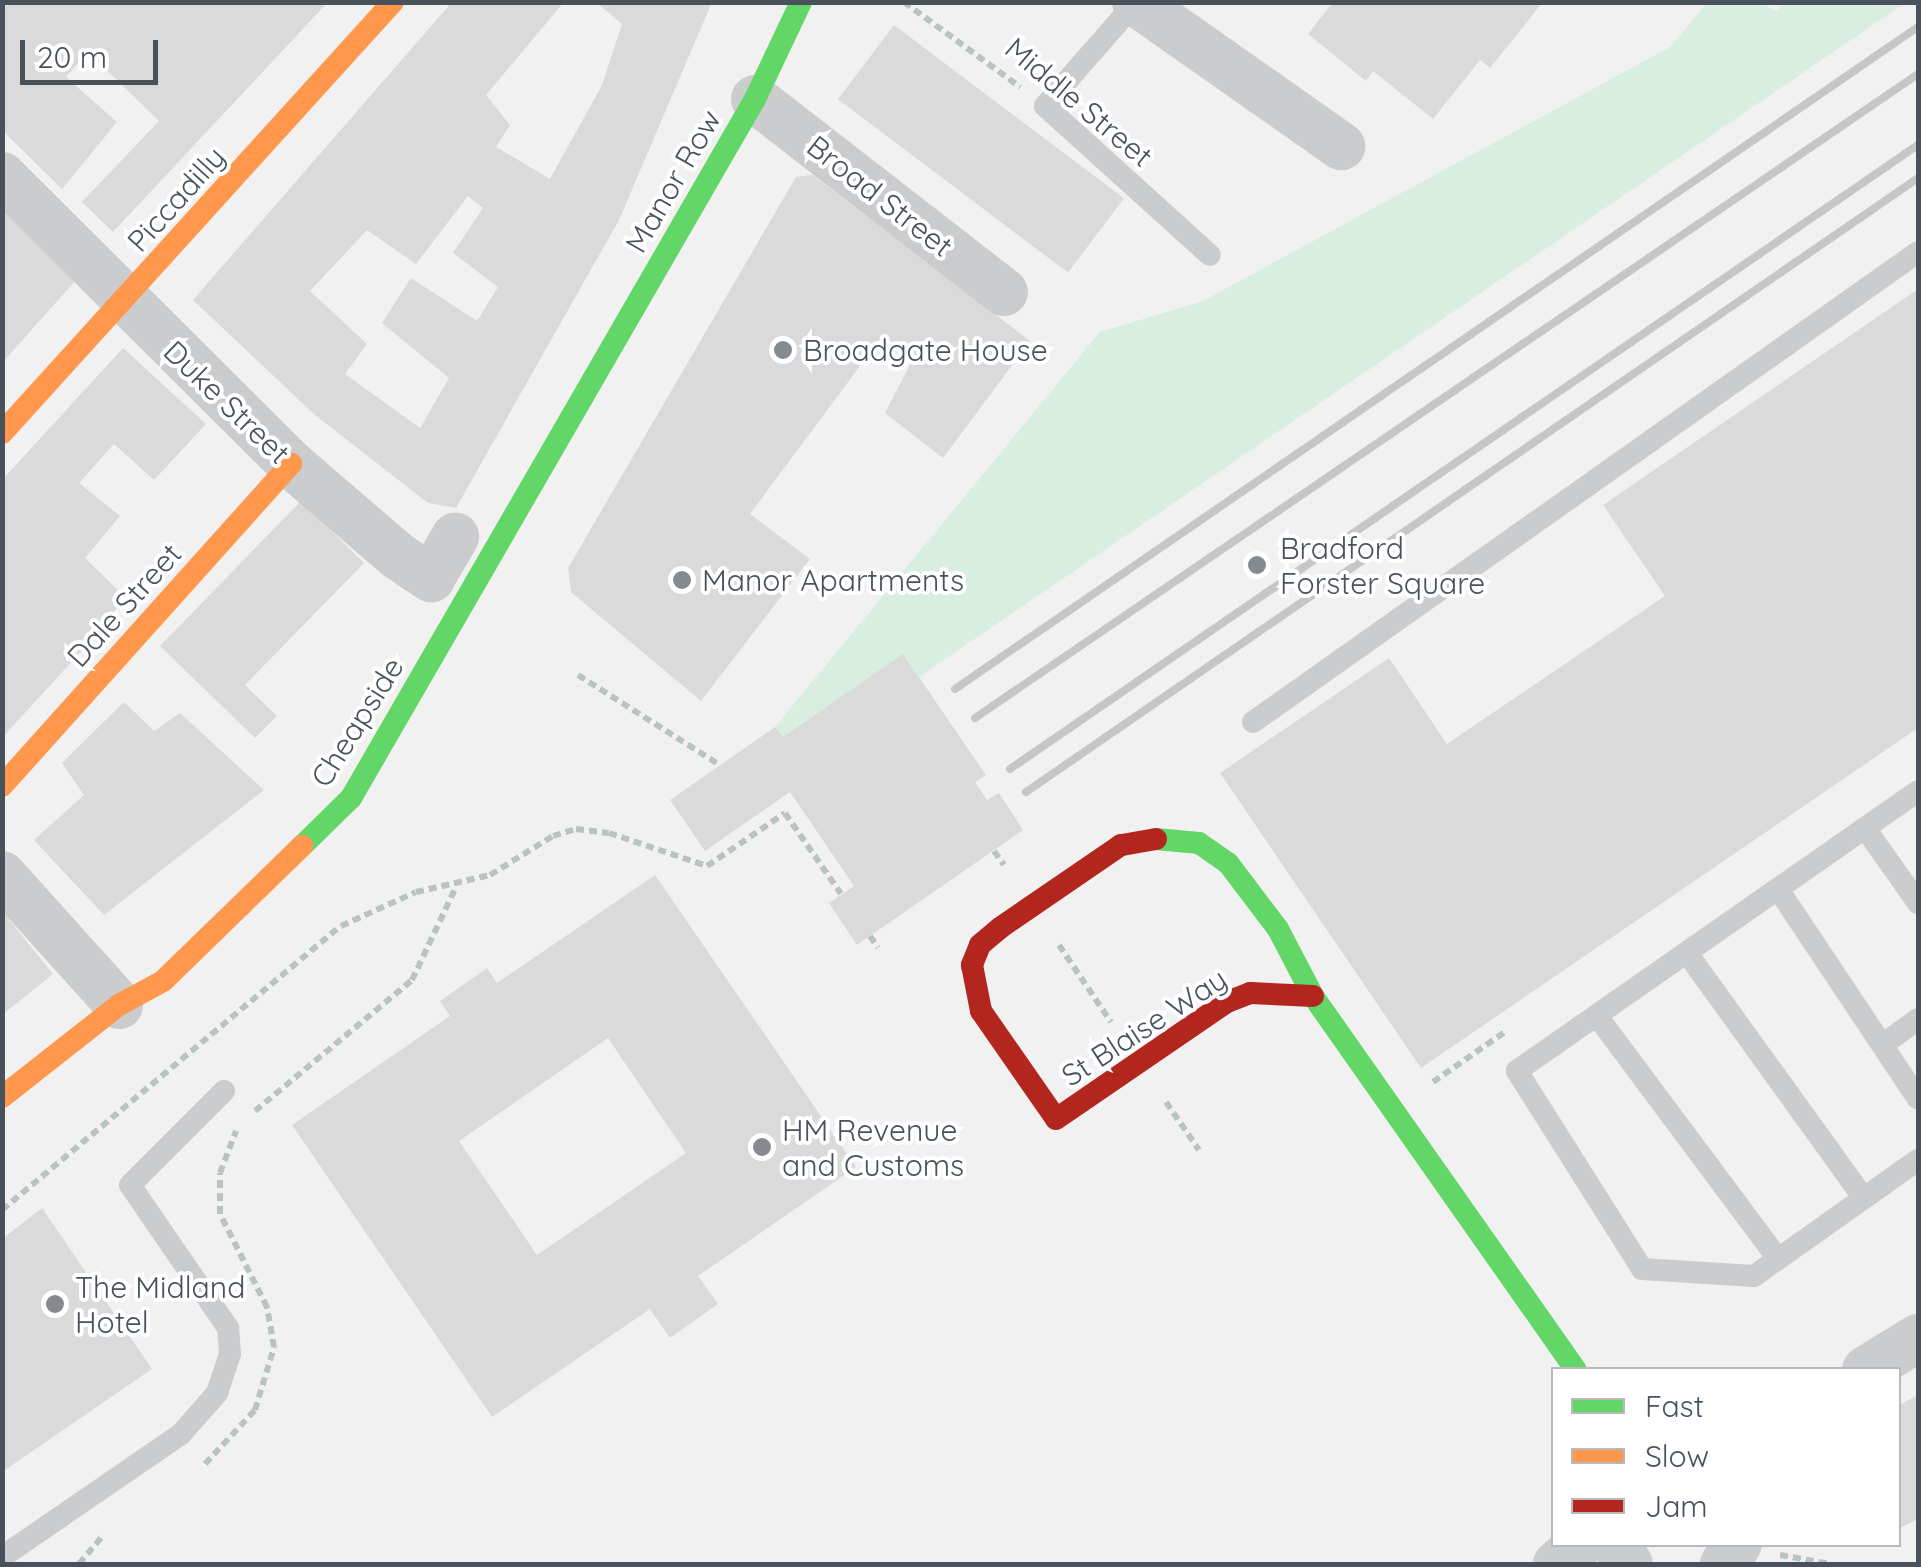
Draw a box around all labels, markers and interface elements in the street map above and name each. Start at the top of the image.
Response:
scale bar [25,20,162,82]
street label: Middle Street [998,30,1160,174]
text: 20 m [37,38,107,76]
street label: Manor Row [618,103,728,259]
street label: Broad Street [800,128,960,264]
street label: Piccadilly [120,139,232,259]
place label: Broadgate House [803,332,1048,368]
street label: Duke Street [157,333,297,471]
marker: Broadgate House [772,339,794,361]
place label: Bradford Forster Square [1280,530,1485,600]
street label: Dale Street [59,536,189,674]
marker: Bradford Forster Square [1244,552,1270,578]
place label: Manor Apartments [702,562,964,598]
marker: Manor Apartments [671,569,693,591]
street label: Cheapside [303,651,411,793]
street label: St Blaise Way [1055,960,1233,1094]
place label: HM Revenue and Customs [782,1112,964,1182]
marker: HM Revenue and Customs [751,1136,773,1158]
place label: The Midland Hotel [75,1269,245,1340]
marker: The Midland Hotel [44,1293,66,1315]
legend [1551,1367,1901,1547]
text: Fast [1645,1387,1704,1425]
text: Slow [1645,1437,1709,1475]
text: Jam [1645,1487,1708,1525]

